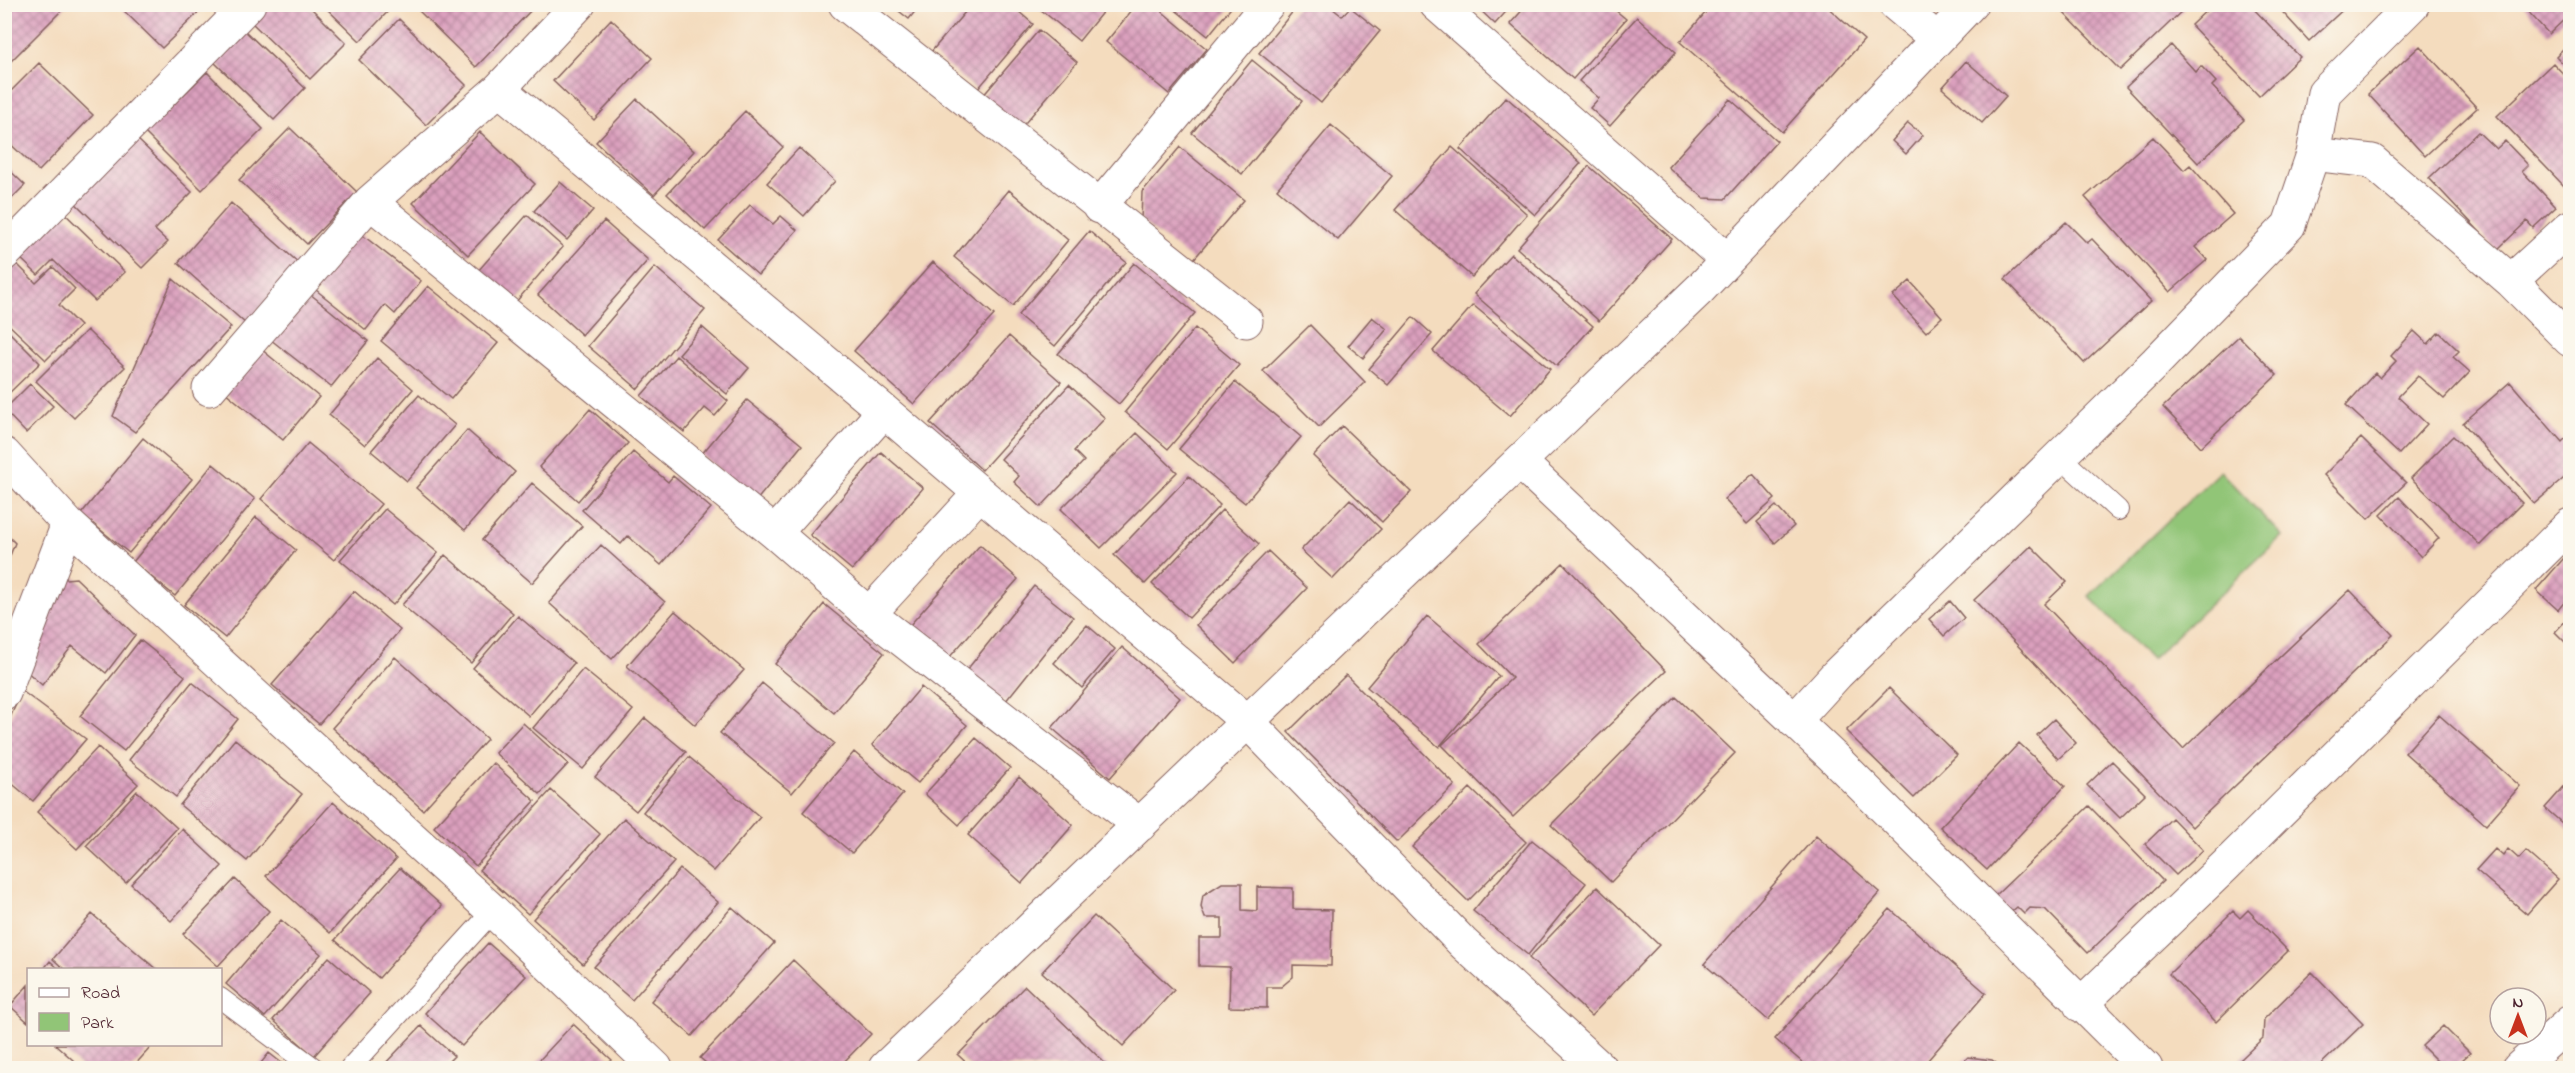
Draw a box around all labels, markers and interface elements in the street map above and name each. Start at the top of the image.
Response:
legend [27,968,222,1046]
text: Road [81,981,120,1007]
north arrow [2488,986,2548,1046]
text: N [2513,991,2524,1015]
text: Park [81,1011,114,1037]

